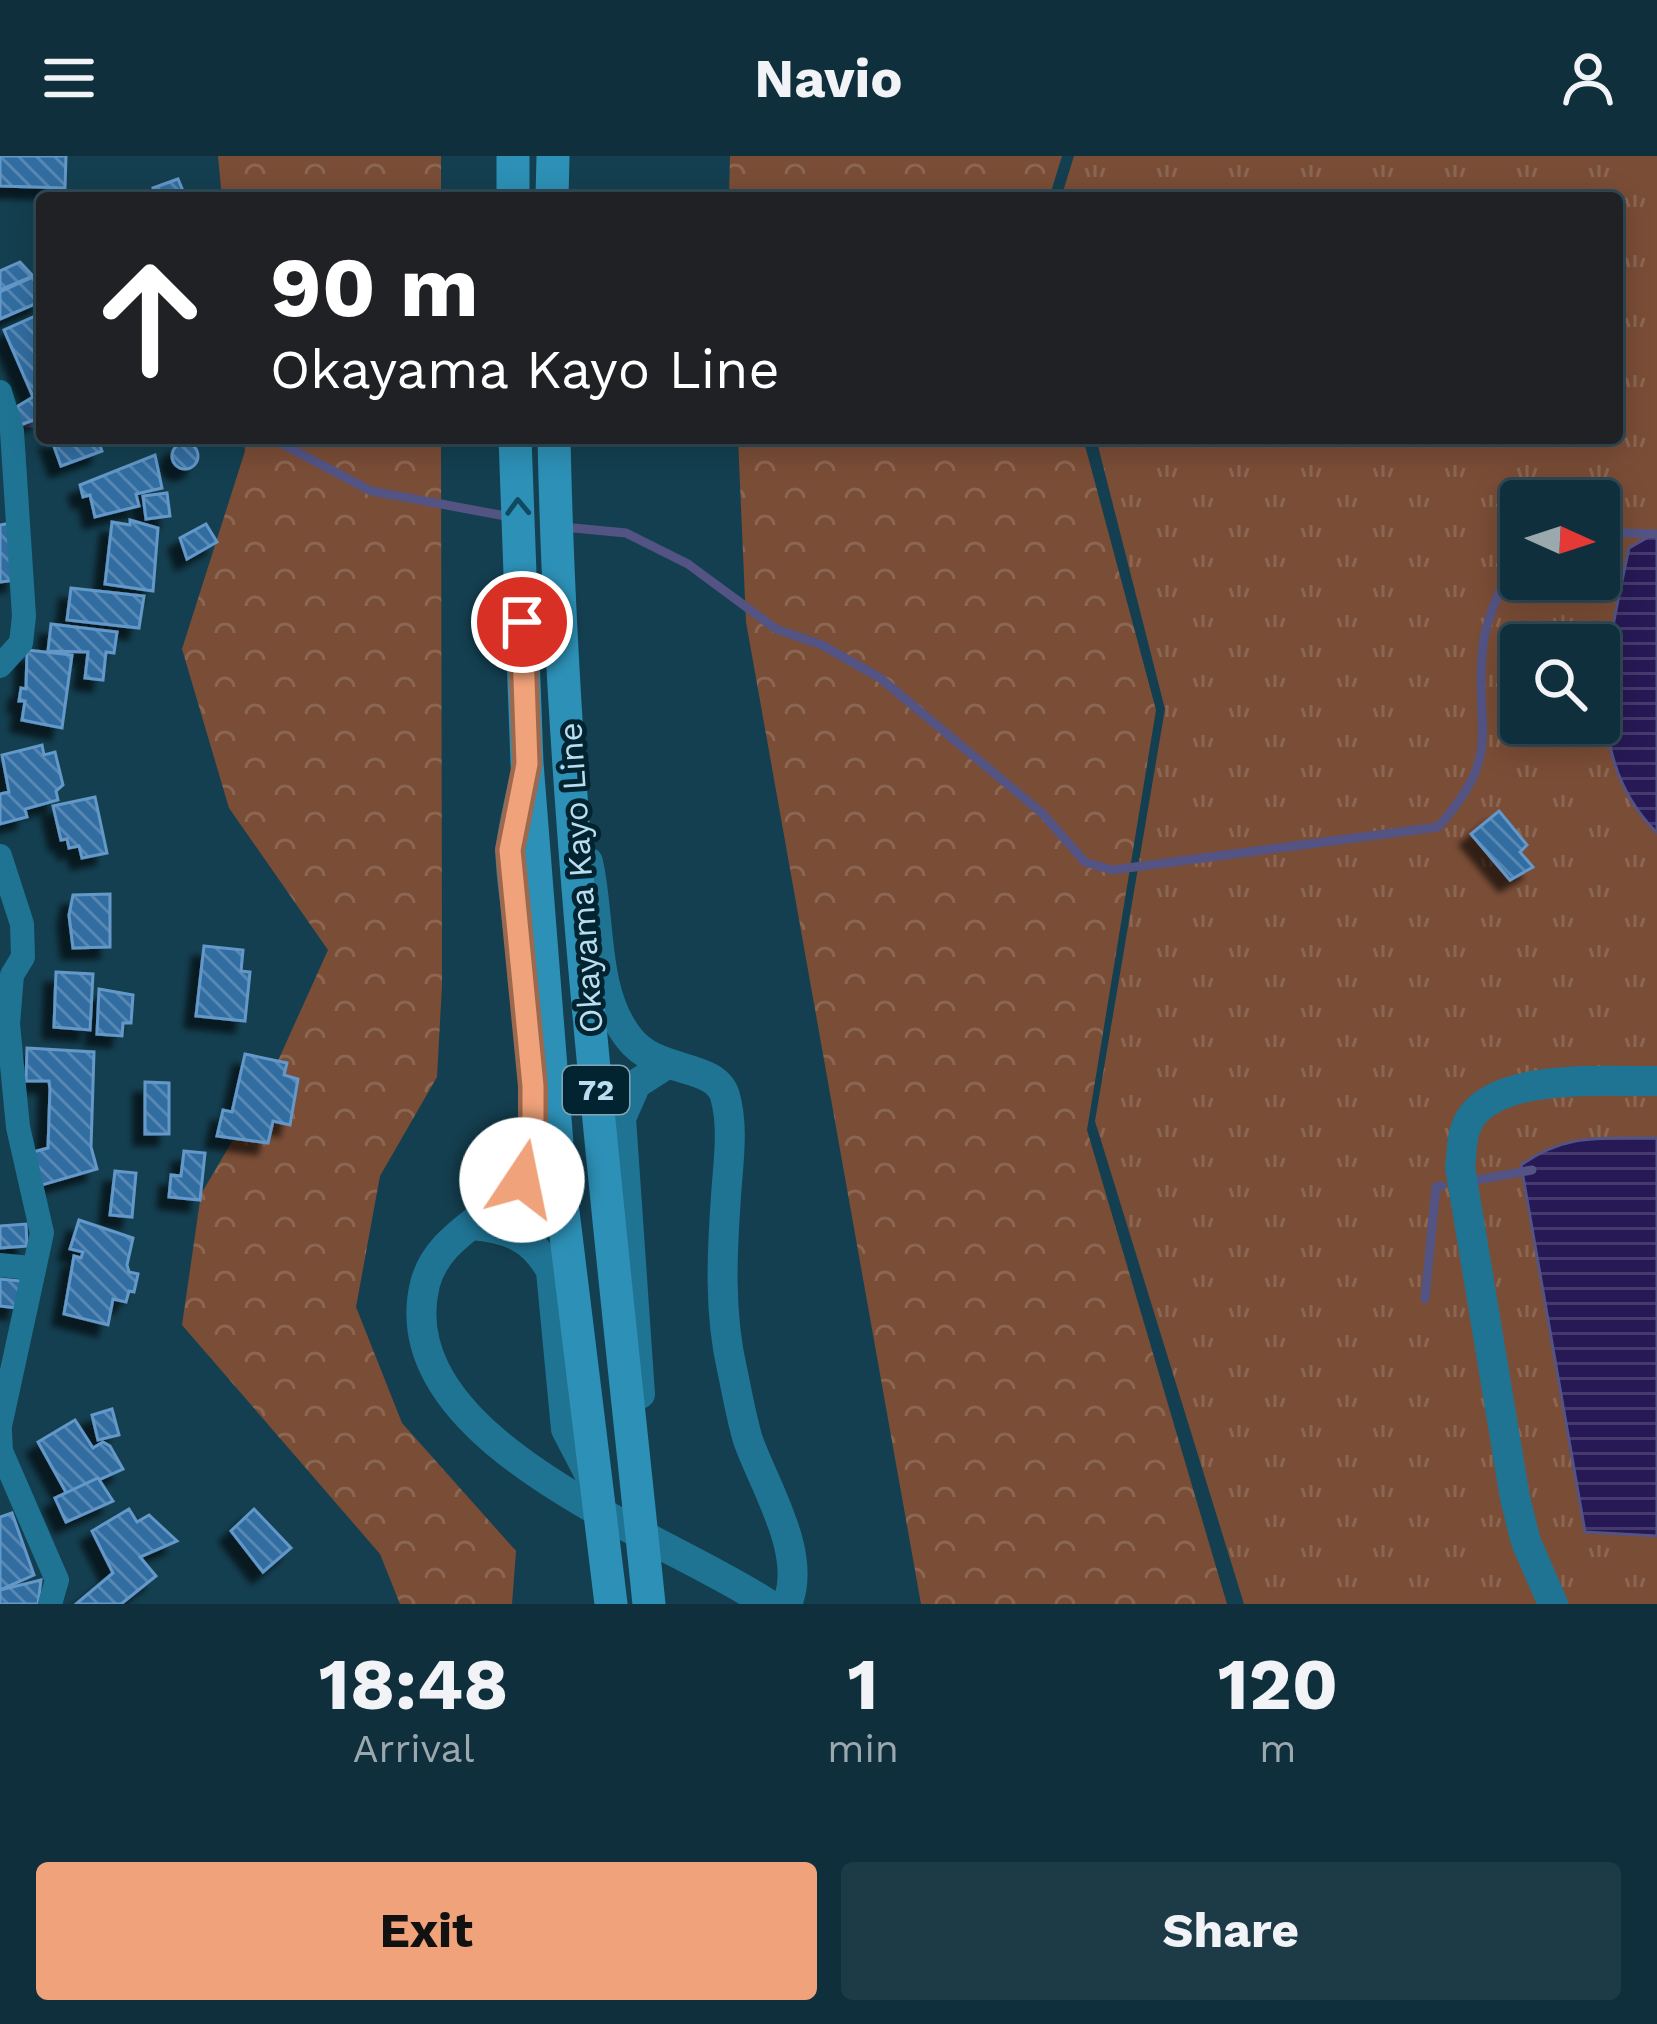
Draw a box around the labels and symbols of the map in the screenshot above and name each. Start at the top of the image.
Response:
north arrow [1500,480,1620,600]
one-way arrow [505,497,531,516]
pin [471,571,573,673]
street label: Okayama Kayo Line [550,721,611,1035]
road number: 72 [563,1066,629,1114]
position arrow [459,1117,585,1243]

